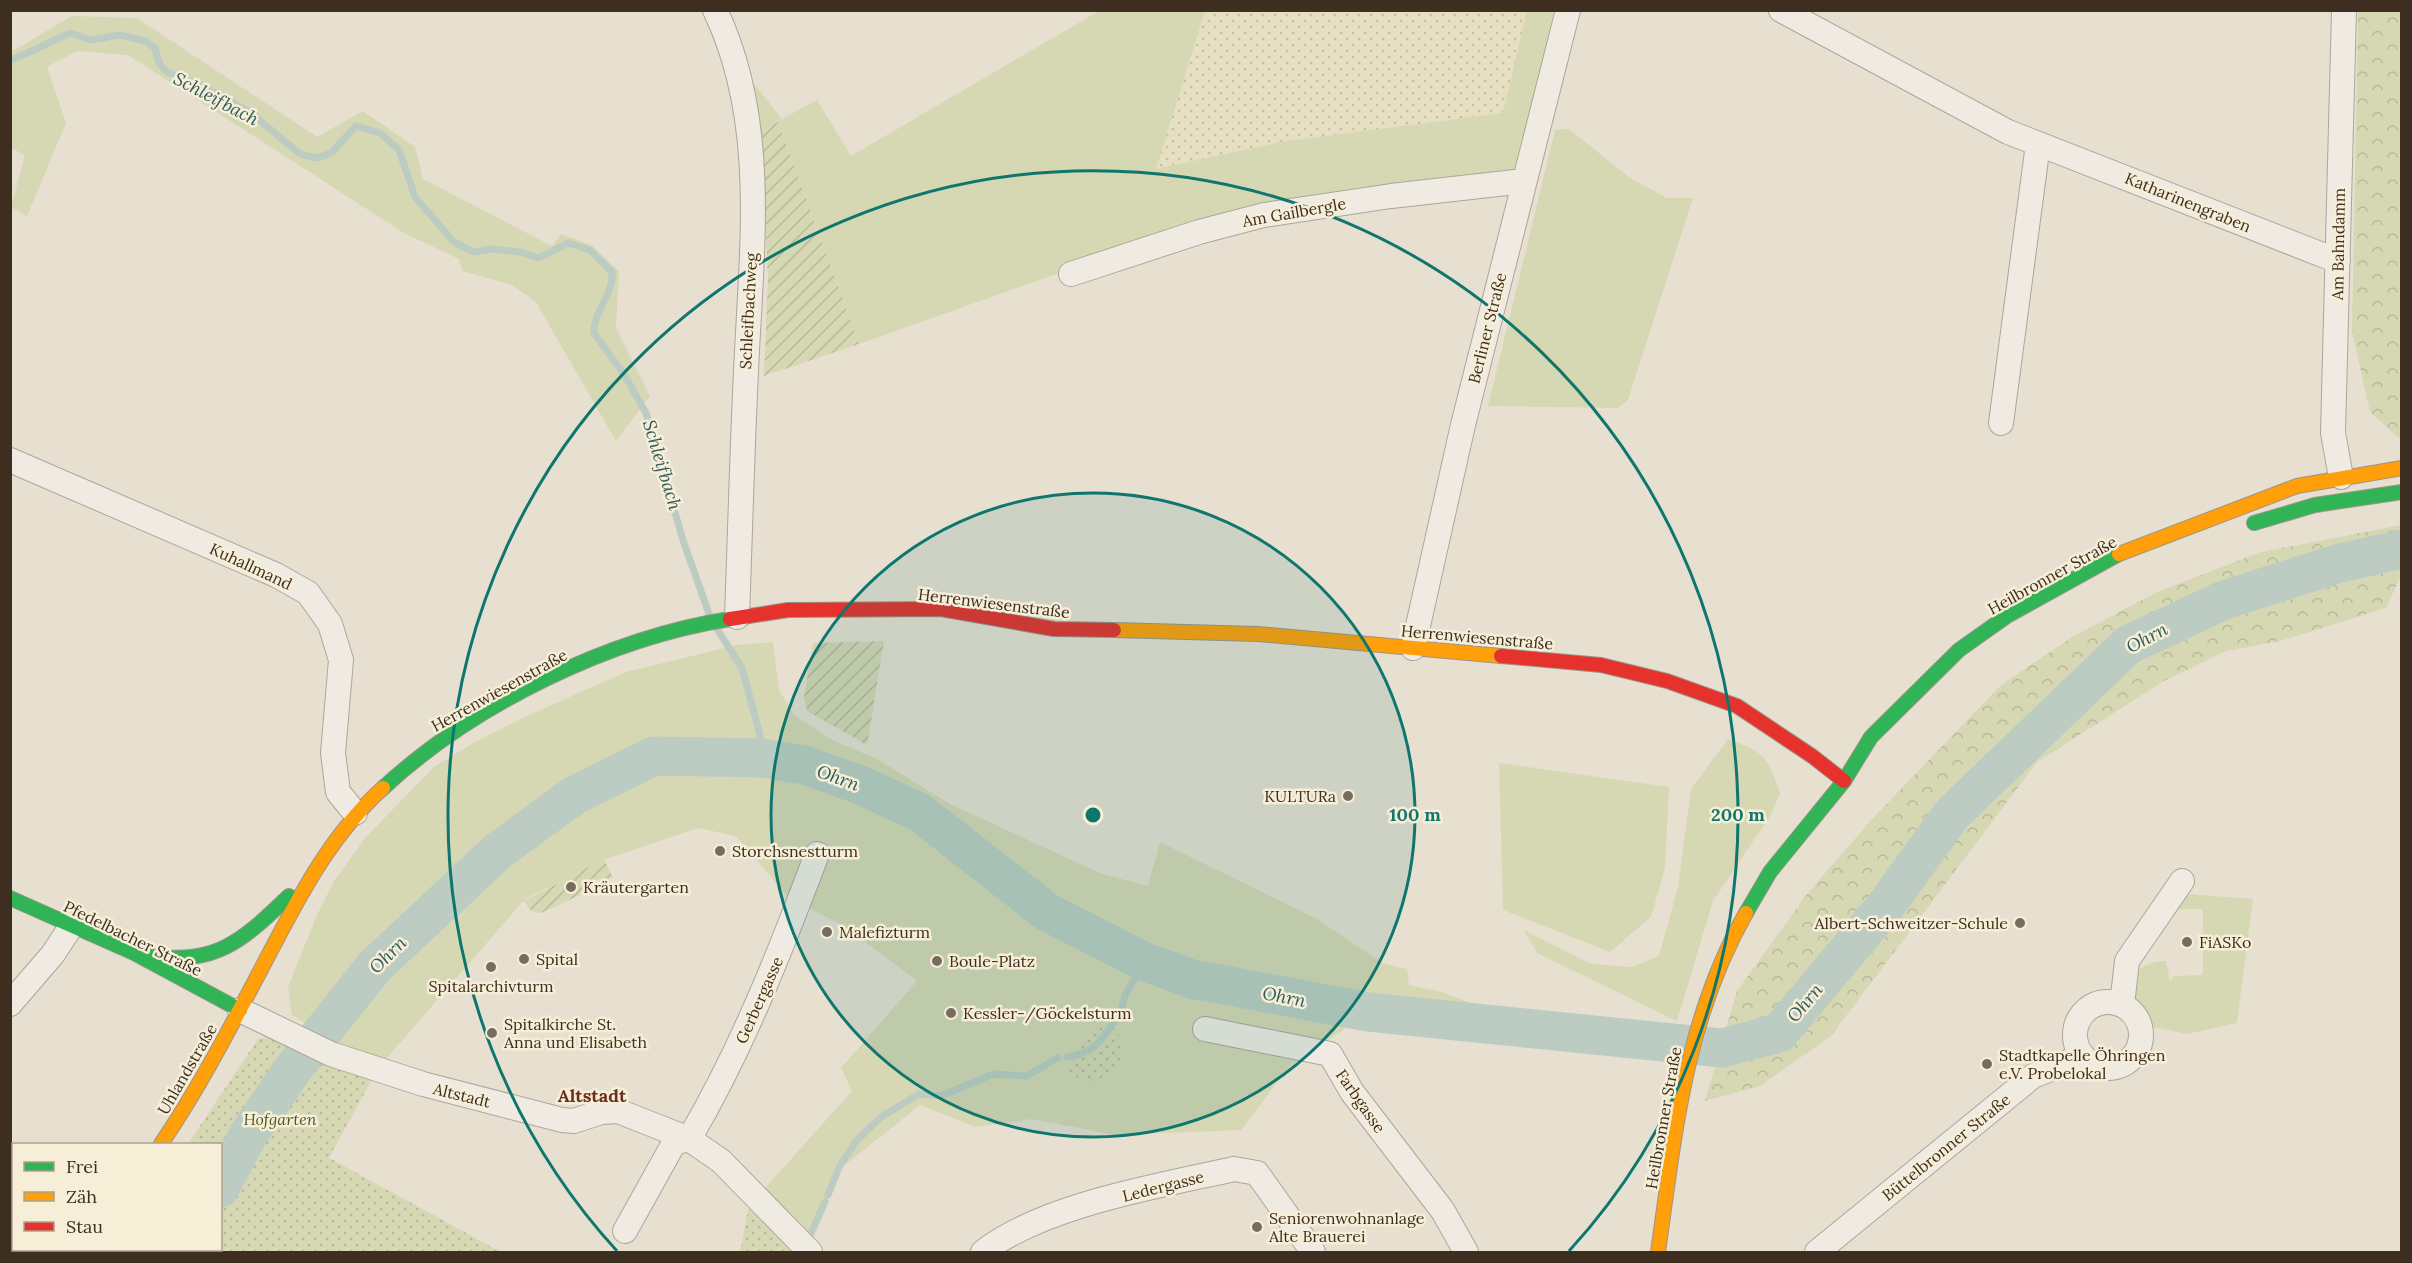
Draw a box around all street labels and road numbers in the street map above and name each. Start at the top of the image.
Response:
street label: Katharinengraben [2122,168,2254,237]
street label: Am Bahndamm [2327,188,2349,301]
street label: Am Gailbergle [1240,193,1348,231]
street label: Schleifbachweg [735,251,761,370]
street label: Berliner Straße [1464,270,1511,386]
street label: Heilbronner Straße [1984,531,2120,619]
street label: Kuhallmand [207,538,296,594]
street label: Herrenwiesenstraße [917,584,1071,622]
street label: Herrenwiesenstraße [1400,620,1554,654]
street label: Herrenwiesenstraße [427,644,571,736]
street label: Pfedelbacher Straße [61,896,206,980]
street label: Gerbergasse [731,953,787,1047]
street label: Uhlandstraße [153,1020,221,1118]
street label: Heilbronner Straße [1641,1045,1685,1191]
street label: Farbgasse [1332,1065,1390,1137]
street label: Altstadt [430,1078,493,1112]
street label: Büttelbronner Straße [1878,1089,2015,1205]
street label: Ledergasse [1120,1166,1206,1206]

